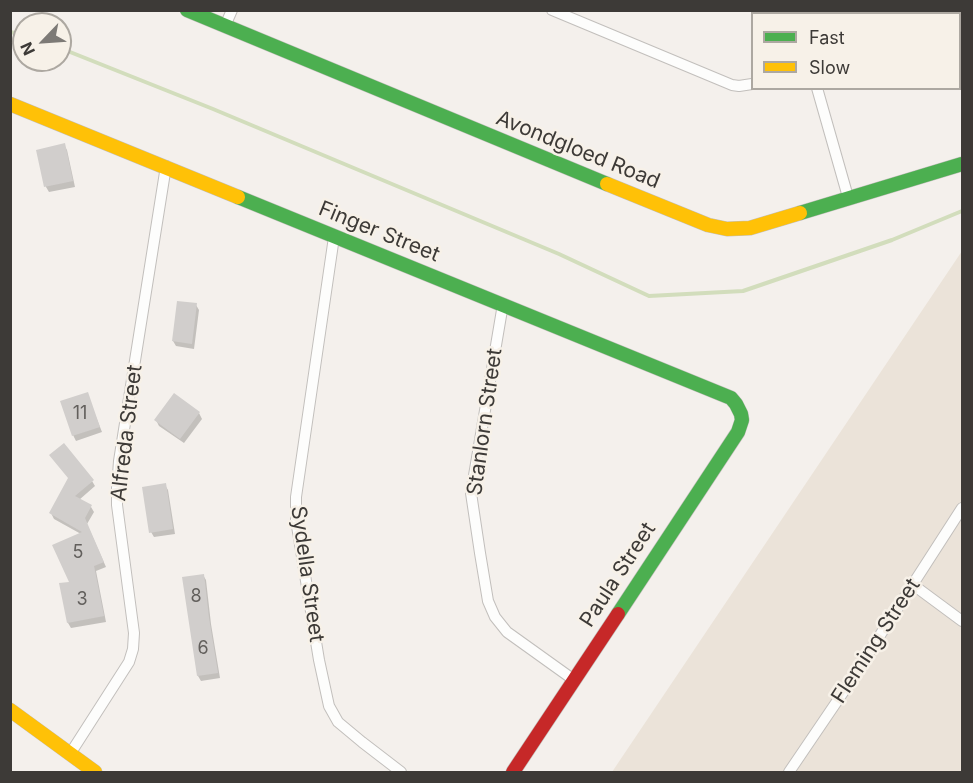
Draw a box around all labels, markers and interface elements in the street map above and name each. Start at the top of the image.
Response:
north arrow [12,12,72,72]
legend [751,12,961,90]
text: Fast [809,27,845,48]
text: N [16,39,39,59]
text: Slow [809,57,850,78]
street label: Avondgloed Road [492,106,664,194]
street label: Finger Street [315,196,443,268]
street label: Stanlorn Street [462,347,508,497]
street label: Alfreda Street [106,363,148,503]
house number: 11 [73,403,87,425]
street label: Sydella Street [285,504,329,644]
street label: Paula Street [575,518,661,632]
house number: 5 [73,542,83,564]
street label: Fleming Street [826,574,926,708]
house number: 8 [190,586,202,608]
house number: 3 [76,589,88,611]
house number: 6 [197,638,209,660]

